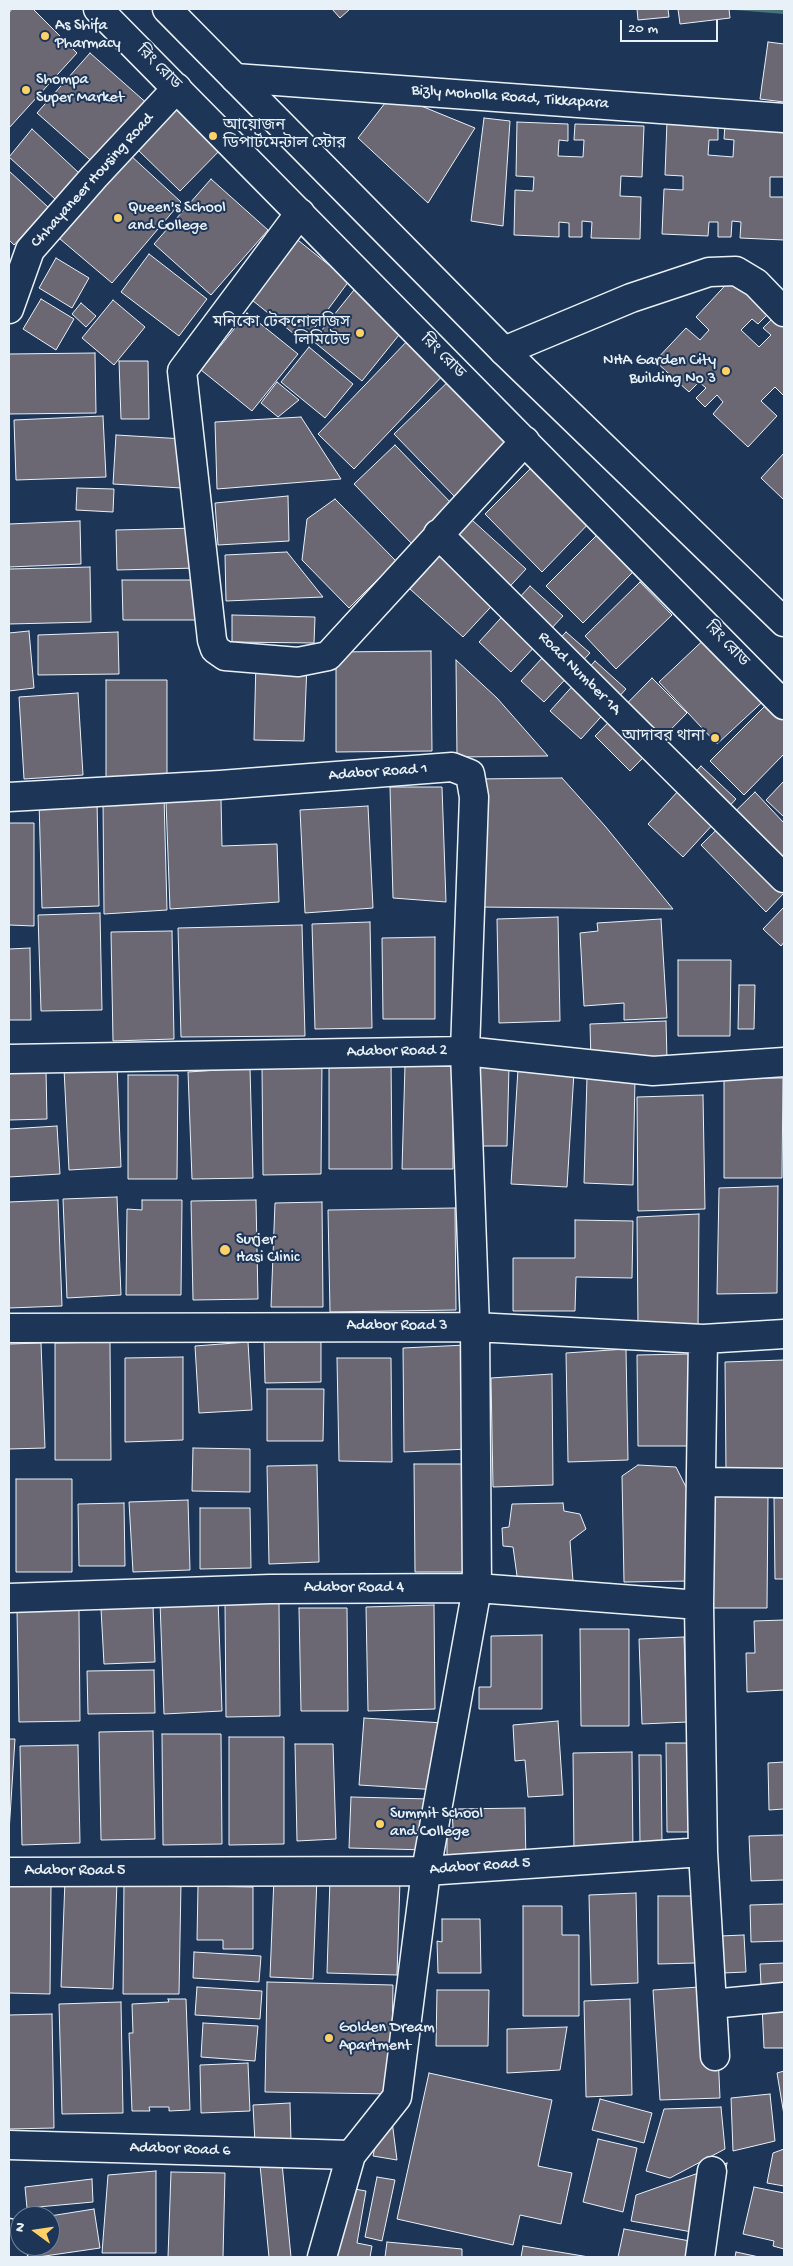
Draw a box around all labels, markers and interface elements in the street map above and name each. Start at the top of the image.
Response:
scale bar [623,10,720,42]
place label: As Shifa Pharmacy [55,17,121,55]
text: 20 m [628,20,658,38]
marker: As Shifa Pharmacy [39,30,51,42]
street label: রিং রোড [132,42,184,94]
place label: Shompa Super Market [36,71,124,109]
street label: Bizly Moholla Road, Tikkapara [411,82,609,114]
marker: Shompa Super Market [20,84,32,96]
street label: Chhayaneer Housing Road [27,110,159,252]
place label: আয়োজন ডিপার্টমেন্টাল স্টোর [223,117,346,155]
marker: আয়োজন ডিপার্টমেন্টাল স্টোর [207,130,219,142]
place label: Queen's School and College [128,199,226,237]
marker: Queen's School and College [112,212,124,224]
place label: মনিকো টেকনোলজিস লিমিটেড [213,314,350,352]
marker: মনিকো টেকনোলজিস লিমিটেড [354,327,366,339]
street label: রিং রোড [416,331,468,383]
place label: NHA Garden City Building No 3 [603,352,716,390]
marker: NHA Garden City Building No 3 [720,365,732,377]
street label: রিং রোড [700,618,752,672]
street label: Road Number 1A [533,628,625,720]
place label: আদাবর থানা [622,728,705,748]
marker: আদাবর থানা [709,732,721,744]
street label: Adabor Road 1 [328,760,428,786]
street label: Adabor Road 2 [347,1042,447,1062]
place label: Surjer Hasi Clinic [236,1231,299,1269]
marker: Surjer Hasi Clinic [218,1243,232,1257]
street label: Adabor Road 3 [347,1317,447,1337]
street label: Adabor Road 4 [304,1579,404,1599]
place label: Summit School and College [390,1805,483,1843]
marker: Summit School and College [374,1818,386,1830]
street label: Adabor Road 5 [429,1854,531,1880]
street label: Adabor Road 5 [24,1862,126,1882]
place label: Golden Dream Apartment [339,2019,435,2057]
marker: Golden Dream Apartment [323,2032,335,2044]
street label: Adabor Road 6 [129,2139,231,2161]
north arrow [10,2206,60,2256]
text: N [12,2221,30,2234]

